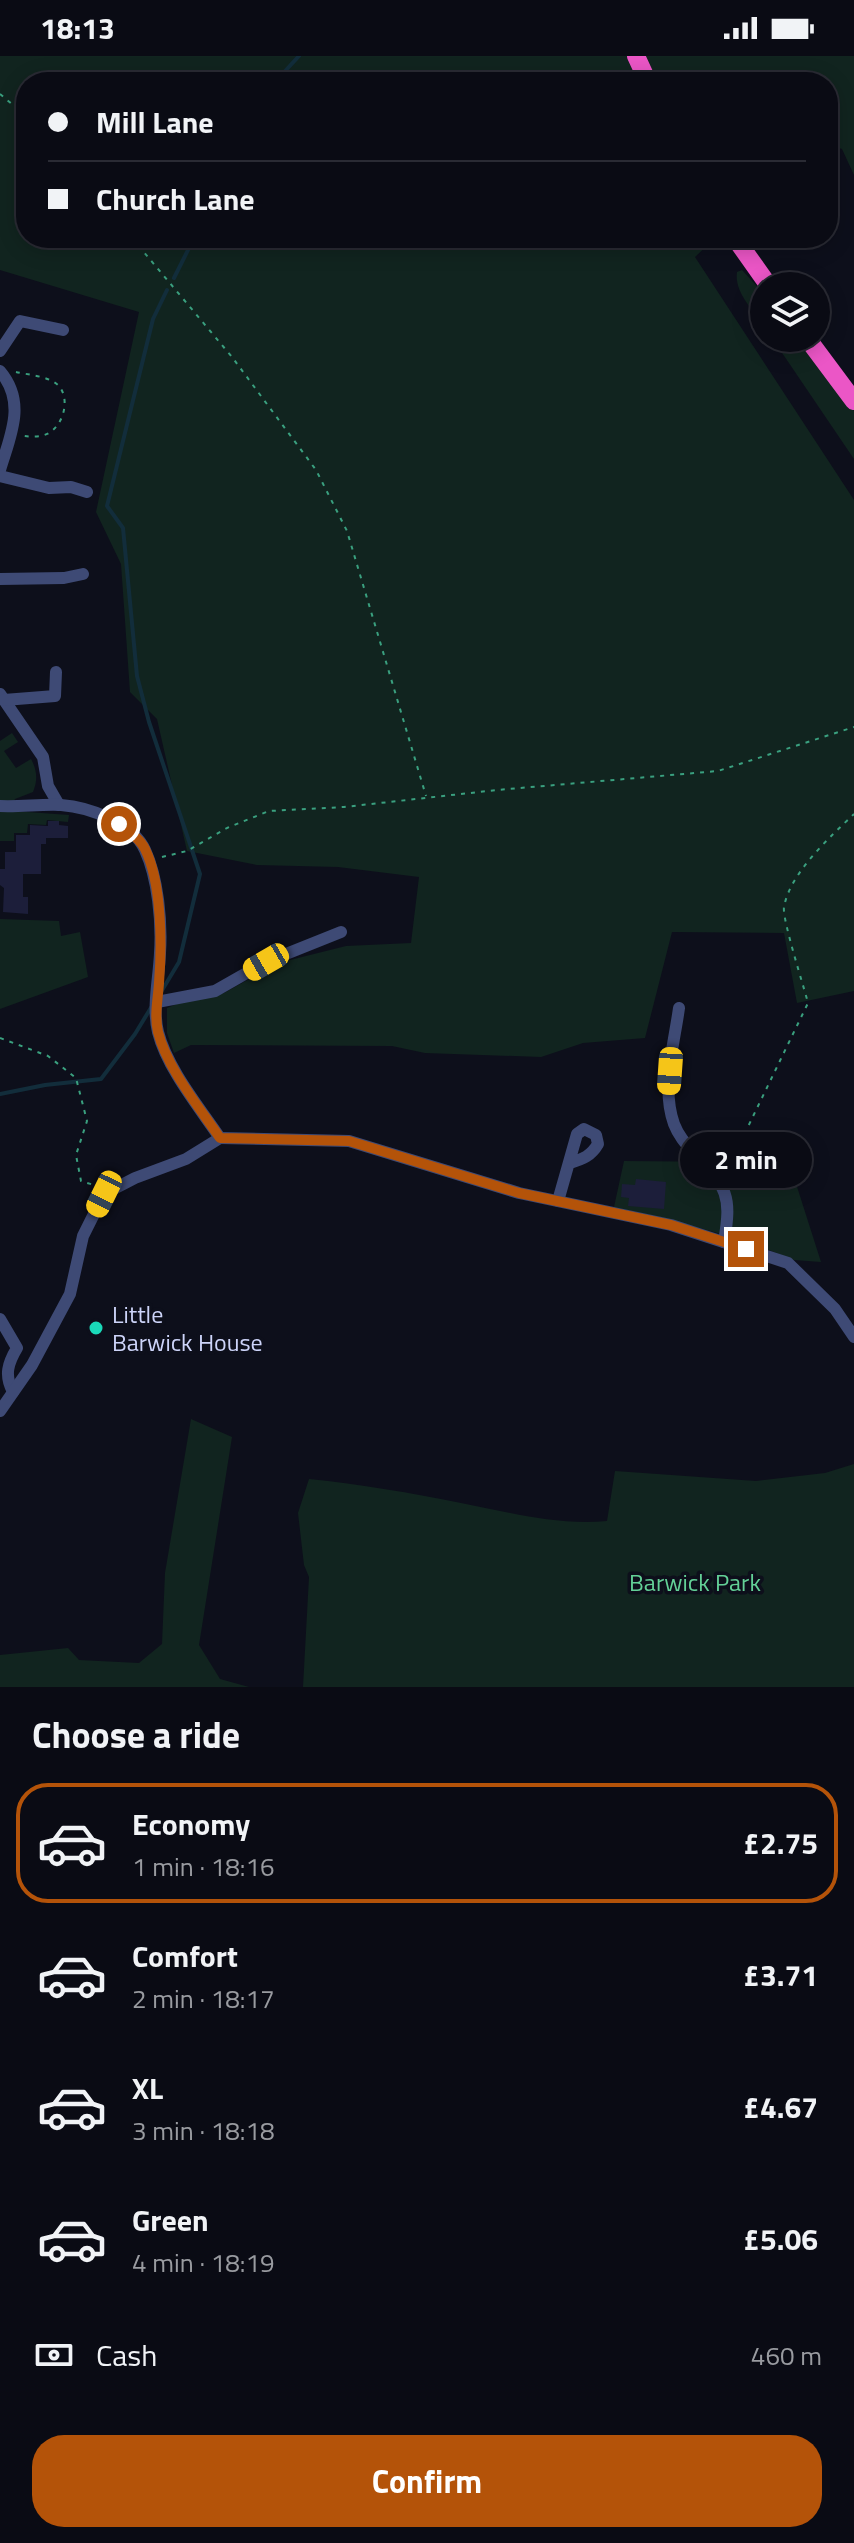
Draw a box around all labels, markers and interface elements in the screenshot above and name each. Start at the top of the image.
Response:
text: 18:13 [40,5,115,51]
text: Mill Lane [96,99,214,145]
text: Church Lane [96,176,255,222]
map controls [750,272,830,352]
button: layers [750,272,830,352]
route start [101,806,137,842]
car [239,940,293,984]
car [656,1046,684,1096]
callout: 2 min [680,1133,812,1189]
text: 2 min [714,1140,778,1179]
car [83,1167,125,1221]
route end [728,1231,764,1267]
place label: Little Barwick House [112,1296,263,1360]
marker: Little Barwick House [87,1319,105,1337]
park label: Barwick Park [629,1564,761,1600]
text: Choose a ride [32,1707,240,1762]
text: Economy [132,1801,250,1847]
icon: car [36,1807,108,1879]
text: £2.75 [743,1820,818,1866]
text: 1 min · 18:16 [132,1847,275,1886]
text: Comfort [132,1933,238,1979]
icon: car [36,1939,108,2011]
text: £3.71 [743,1952,818,1998]
text: 2 min · 18:17 [132,1979,275,2018]
text: XL [132,2065,163,2111]
icon: car [36,2071,108,2143]
text: £4.67 [743,2084,818,2130]
text: 3 min · 18:18 [132,2111,275,2150]
text: Green [132,2197,209,2243]
icon: car [36,2203,108,2275]
text: £5.06 [743,2216,818,2262]
text: 4 min · 18:19 [132,2243,275,2282]
text: Cash [96,2332,157,2378]
icon: cash [32,2333,76,2377]
text: 460 m [751,2336,822,2375]
button: Confirm [32,2435,822,2527]

